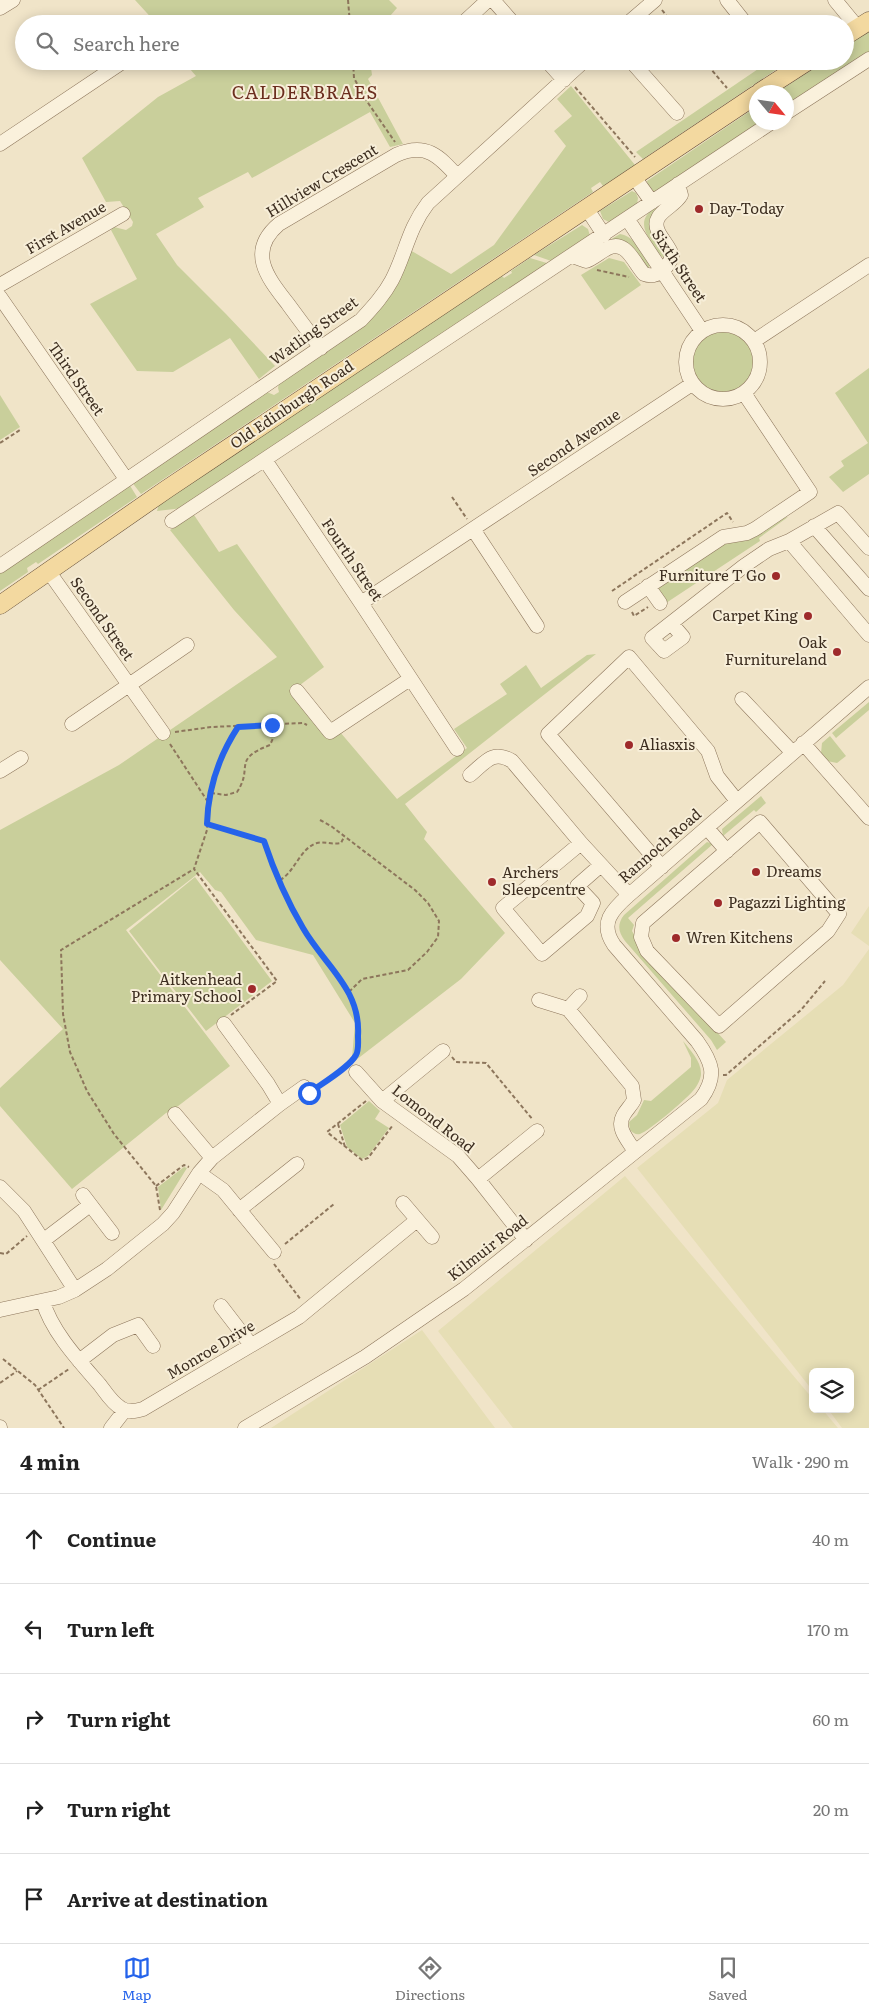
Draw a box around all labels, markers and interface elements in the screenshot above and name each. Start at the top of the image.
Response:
search box [15,15,854,70]
icon: search [33,29,61,57]
text: Search here [73,29,180,57]
district label: CALDERBRAES [232,78,378,105]
north arrow [749,85,794,130]
street label: Hillview Crescent [261,137,382,222]
street label: First Avenue [21,194,110,259]
place label: Day-Today [709,196,785,219]
marker: Day-Today [693,203,705,215]
street label: Sixth Street [647,224,713,307]
street label: Watling Street [264,290,362,370]
street label: Third Street [43,337,111,420]
street label: Old Edinburgh Road [225,354,358,454]
street label: Second Avenue [522,402,624,481]
street label: Fourth Street [317,513,390,605]
place label: Furniture T Go [659,563,766,586]
marker: Furniture T Go [770,570,782,582]
street label: Second Street [66,572,141,665]
place label: Carpet King [712,603,799,626]
marker: Carpet King [802,610,814,622]
place label: Oak Furnitureland [725,630,828,670]
marker: Oak Furnitureland [831,646,843,658]
route end [261,714,284,737]
place label: Aliasxis [639,732,695,755]
marker: Aliasxis [623,739,635,751]
street label: Rannoch Road [612,802,706,888]
place label: Dreams [766,859,822,882]
place label: Archers Sleepcentre [502,860,586,900]
marker: Dreams [750,866,762,878]
marker: Archers Sleepcentre [486,876,498,888]
place label: Pagazzi Lighting [728,890,846,913]
marker: Pagazzi Lighting [712,897,724,909]
place label: Wren Kitchens [686,925,793,948]
marker: Wren Kitchens [670,932,682,944]
place label: Aitkenhead Primary School [131,967,242,1007]
marker: Aitkenhead Primary School [246,983,258,995]
street label: Lomond Road [388,1078,480,1158]
route start [298,1082,321,1105]
street label: Kilmuir Road [442,1208,532,1286]
street label: Monroe Drive [162,1313,259,1384]
map controls [809,1368,854,1413]
button: layers [809,1368,854,1413]
text: 4 min [20,1445,80,1476]
text: Walk · 290 m [752,1449,849,1473]
icon: ahead [20,1525,48,1553]
text: Continue [67,1525,156,1553]
text: 40 m [812,1527,849,1551]
icon: left [20,1615,48,1643]
text: Turn left [67,1615,154,1643]
text: 170 m [807,1617,849,1641]
icon: right [20,1705,48,1733]
text: Turn right [67,1705,171,1733]
text: 60 m [812,1707,849,1731]
icon: right [20,1795,48,1823]
text: Turn right [67,1795,171,1823]
text: 20 m [813,1797,849,1821]
icon: arrive [20,1885,48,1913]
text: Arrive at destination [67,1885,268,1913]
tab: Map [122,1954,152,2004]
tab: Directions [395,1954,465,2004]
tab: Saved [708,1954,747,2004]

